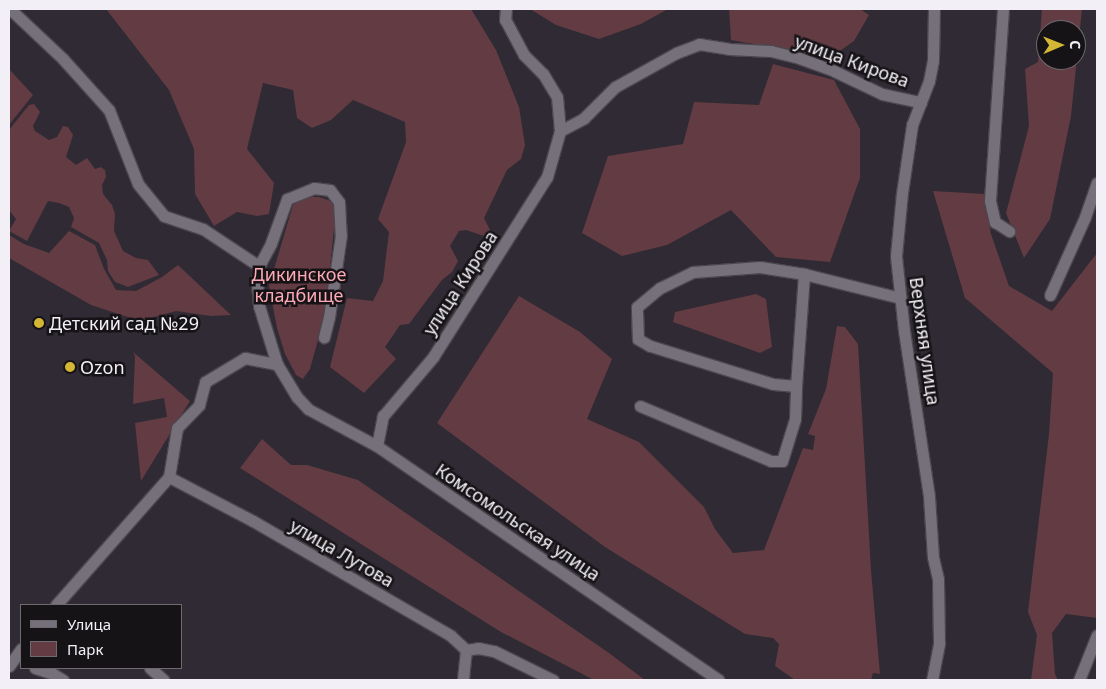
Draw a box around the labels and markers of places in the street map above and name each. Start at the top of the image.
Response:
place label: Детский сад №29 [49,312,199,334]
marker: Детский сад №29 [33,317,45,329]
place label: Ozon [80,356,125,378]
marker: Ozon [64,361,76,373]

